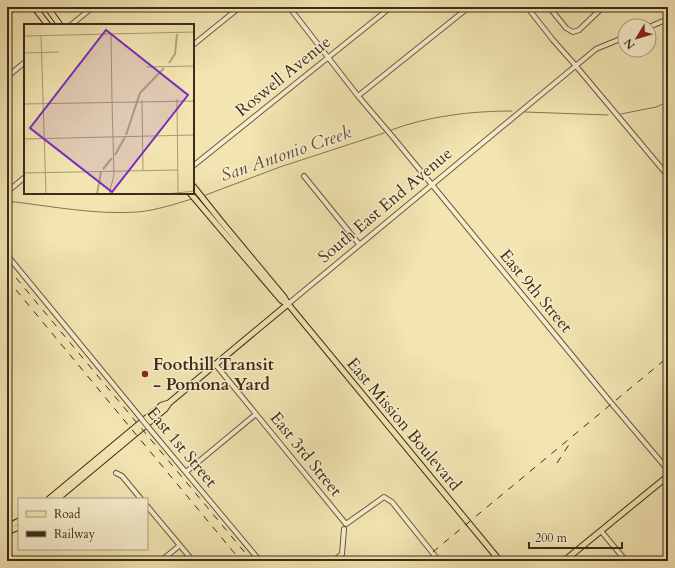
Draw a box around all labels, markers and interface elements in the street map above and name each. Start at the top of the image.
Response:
north arrow [617,18,657,58]
inset map [24,24,194,194]
street label: Roswell Avenue [231,30,335,122]
text: N [620,35,638,52]
water label: San Antonio Creek [217,120,355,188]
street label: South East End Avenue [313,142,457,268]
street label: East 9th Street [494,244,578,338]
place label: Foothill Transit - Pomona Yard [153,353,274,396]
street label: East Mission Boulevard [341,353,467,495]
marker: Foothill Transit - Pomona Yard [140,369,150,379]
street label: East 1st Street [141,402,223,493]
street label: East 3rd Street [265,407,348,502]
legend [18,498,148,550]
text: Road [54,506,81,522]
scale bar [529,524,622,550]
text: Railway [54,526,96,542]
text: 200 m [535,530,568,546]

